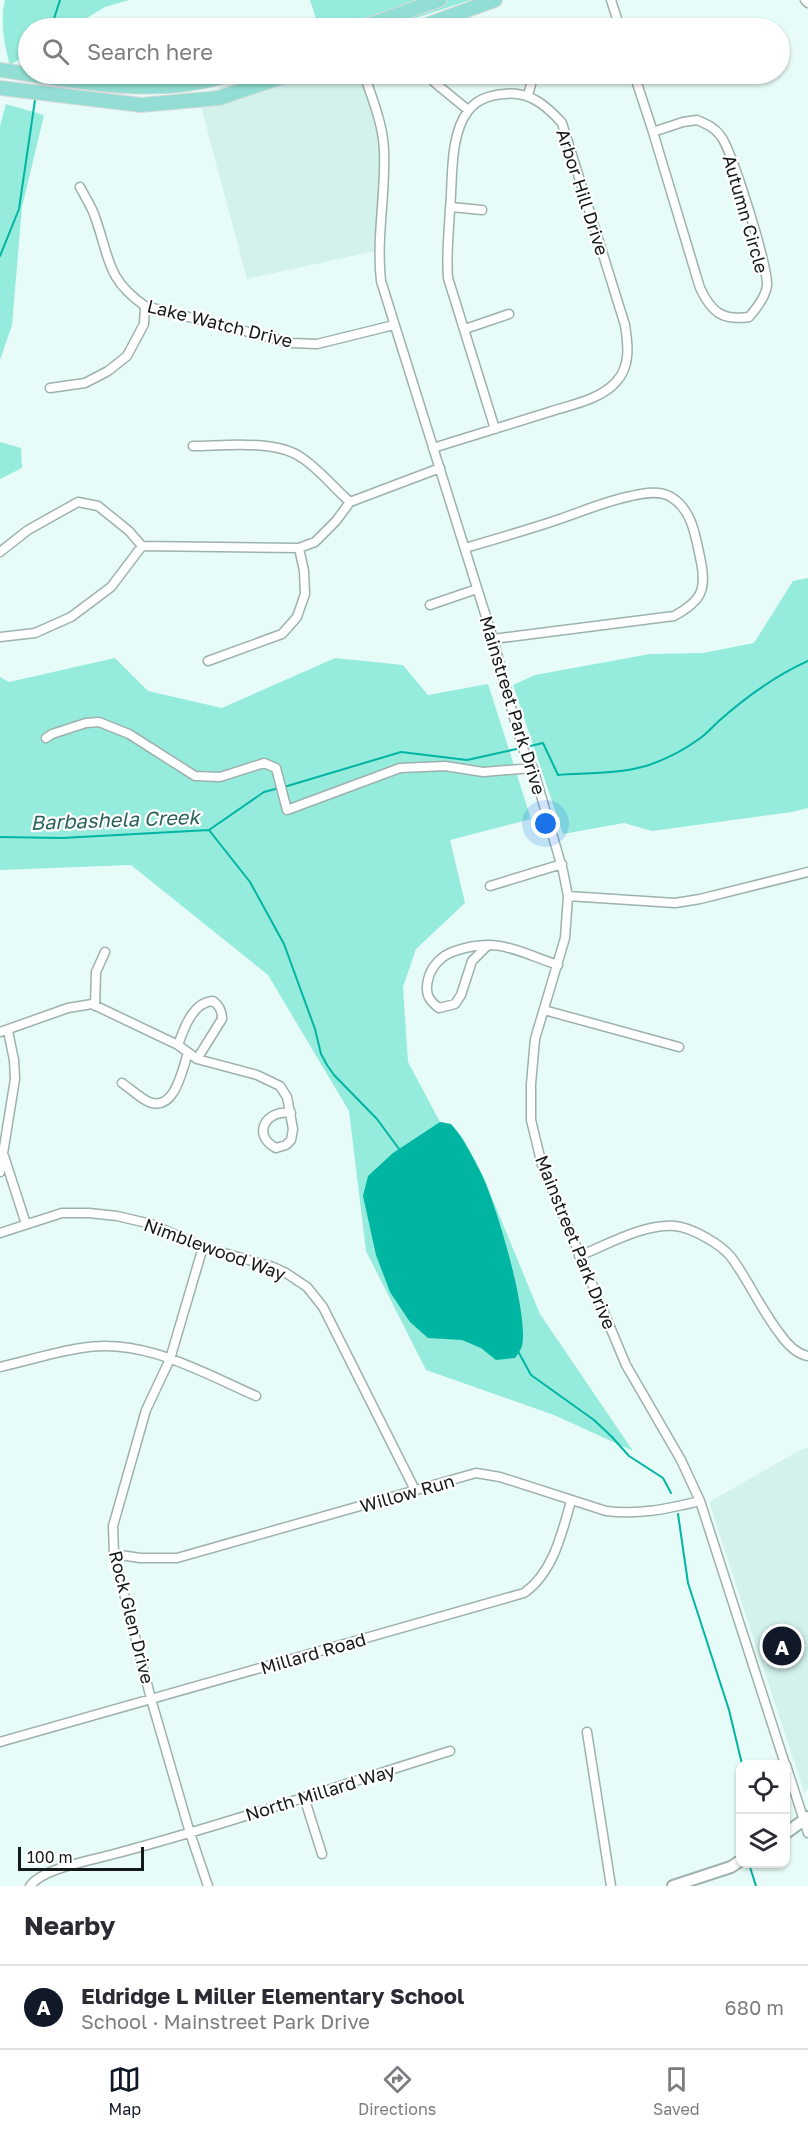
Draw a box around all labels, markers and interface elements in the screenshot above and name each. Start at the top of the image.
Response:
search box [18,18,790,84]
icon: search [39,35,72,68]
text: Search here [87,38,213,65]
street label: Arbor Hill Drive [552,126,614,258]
street label: Autumn Circle [719,152,773,276]
street label: Lake Watch Drive [145,294,295,352]
street label: Mainstreet Park Drive [475,613,551,797]
water label: Barbashela Creek [30,804,203,834]
your location [531,809,560,838]
street label: Mainstreet Park Drive [531,1152,621,1332]
street label: Nimblewood Way [141,1213,289,1285]
street label: Willow Run [357,1469,457,1517]
street label: Rock Glen Drive [105,1548,159,1686]
pin: A [762,1624,802,1668]
street label: Millard Road [258,1627,368,1679]
street label: North Millard Way [242,1759,398,1825]
map controls [736,1760,790,1868]
button: locate [736,1760,790,1814]
button: layers [736,1814,790,1868]
scale bar [18,1844,144,1872]
text: 100 m [27,1847,73,1867]
text: Nearby [24,1910,115,1941]
text: Eldridge L Miller Elementary School [81,1982,464,2009]
text: A [36,1995,51,2019]
text: 680 m [725,1995,784,2019]
text: School · Mainstreet Park Drive [81,2009,370,2033]
tab: Map [108,2063,141,2119]
tab: Directions [358,2063,436,2119]
tab: Saved [653,2063,700,2119]

